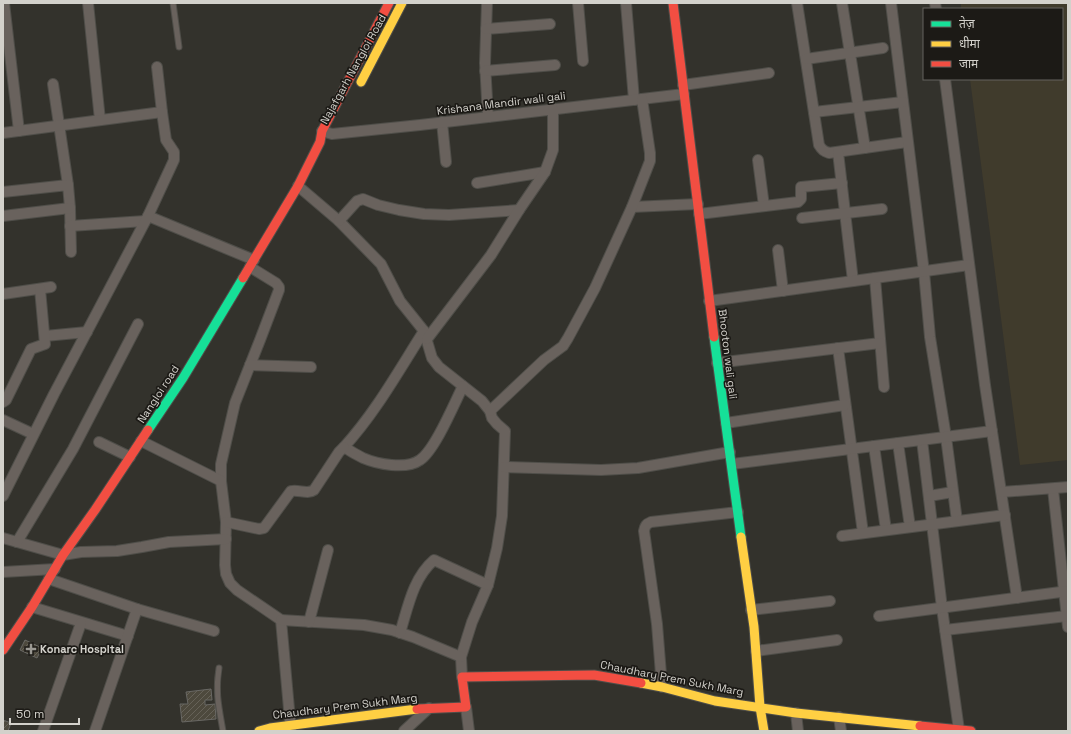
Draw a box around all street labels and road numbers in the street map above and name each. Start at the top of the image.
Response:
street label: Najafgarh Nangloi Road [317,12,389,126]
street label: Krishana Mandir wali gali [436,88,567,118]
street label: Bhooton wali gali [716,308,741,400]
street label: Nangloi road [134,362,182,426]
street label: Chaudhary Prem Sukh Marg [599,657,745,699]
street label: Chaudhary Prem Sukh Marg [272,690,418,722]

